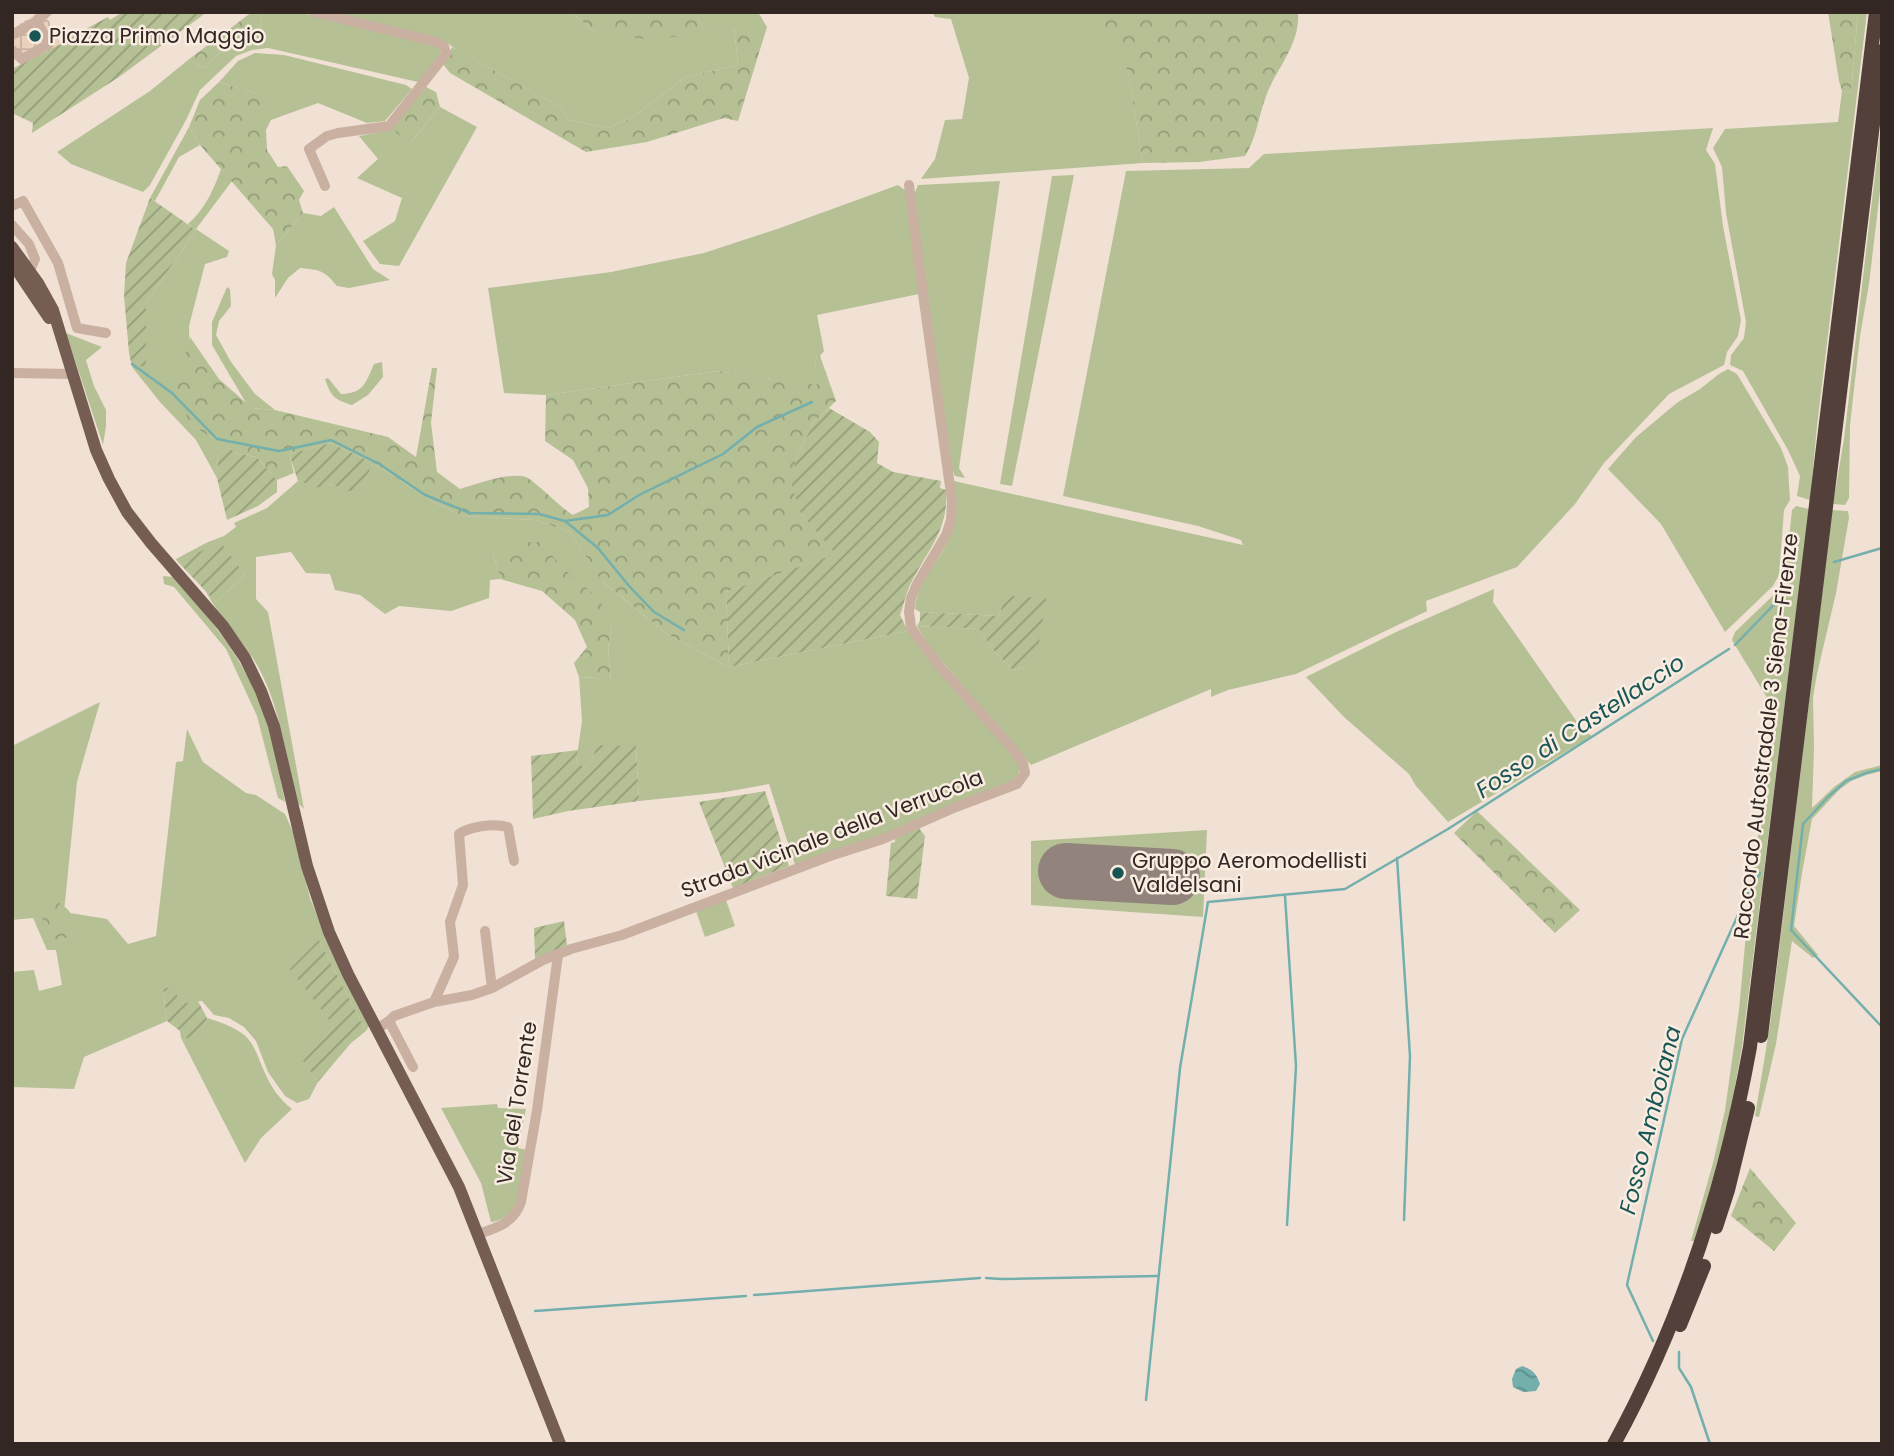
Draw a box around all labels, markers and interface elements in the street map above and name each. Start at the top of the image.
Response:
place label: Piazza Primo Maggio [49,21,265,50]
marker: Piazza Primo Maggio [27,28,43,44]
street label: Raccordo Autostradale 3 Siena-Firenze [1726,531,1805,941]
water label: Fosso di Castellaccio [1469,646,1691,806]
street label: Strada vicinale della Verrucola [677,762,987,905]
place label: Gruppo Aeromodellisti Valdelsani [1132,846,1367,899]
marker: Gruppo Aeromodellisti Valdelsani [1110,865,1126,881]
street label: Via del Torrente [489,1019,544,1187]
water label: Fosso Amboiana [1611,1023,1689,1217]

